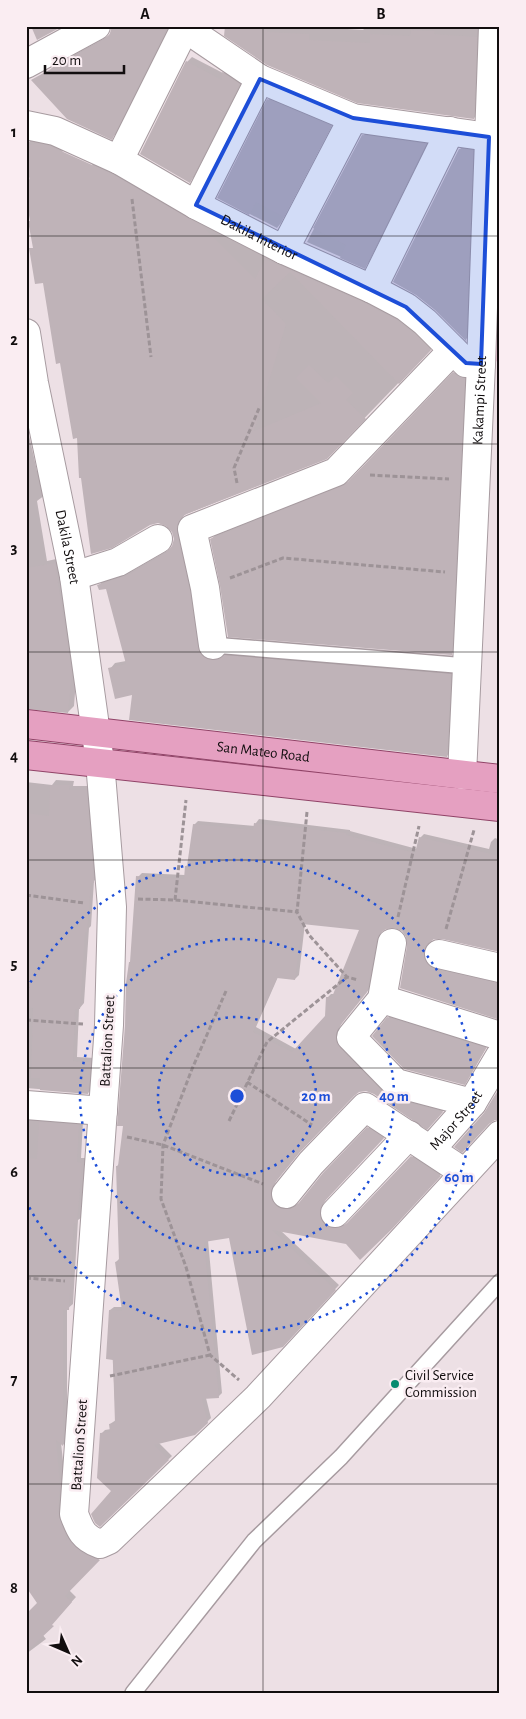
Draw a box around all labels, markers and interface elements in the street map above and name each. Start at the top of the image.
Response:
text: A [140,6,150,22]
text: B [376,6,386,22]
scale bar [45,42,124,74]
text: 20 m [52,53,81,68]
text: 1 [11,124,17,140]
street label: Dakila Interior [218,212,300,263]
text: 2 [10,332,18,348]
street label: Kakampi Street [470,355,489,445]
street label: Dakila Street [52,508,82,585]
text: 3 [11,540,18,556]
street label: San Mateo Road [216,739,311,765]
text: 4 [10,748,18,764]
text: 5 [11,956,18,972]
street label: Battalion Street [98,995,117,1087]
centre of rings [228,1087,246,1105]
street label: Major Street [427,1088,485,1153]
text: 20 m [301,1089,331,1104]
text: 40 m [379,1089,409,1104]
text: 6 [10,1164,18,1180]
text: 60 m [444,1170,474,1185]
place label: Civil Service Commission [405,1368,477,1400]
text: 7 [11,1372,18,1388]
marker: Civil Service Commission [389,1378,401,1390]
street label: Battalion Street [69,1399,90,1491]
text: 8 [10,1580,18,1596]
north arrow [42,1626,92,1676]
text: N [68,1652,85,1669]

